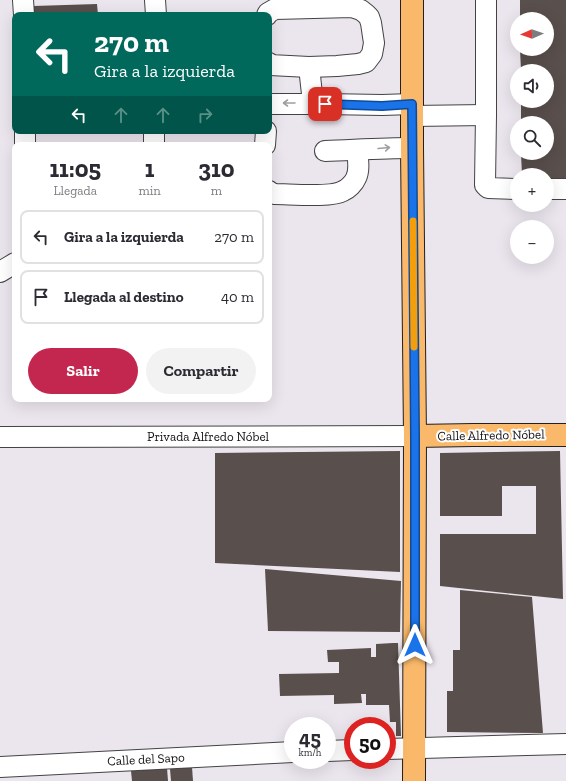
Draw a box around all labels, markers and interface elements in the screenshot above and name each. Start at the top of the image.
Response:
north arrow [510,12,554,56]
map controls [510,12,554,264]
text: 270 m [94,26,169,59]
icon: left [28,28,80,80]
text: Gira a la izquierda [94,60,235,82]
button: sound [510,64,554,108]
pin [308,87,342,121]
icon: arrive [314,93,336,115]
one-way arrow [283,100,296,107]
icon: left [68,104,90,126]
icon: ahead [110,104,132,126]
icon: ahead [152,104,174,126]
icon: right [194,104,216,126]
button: search [510,116,554,160]
one-way arrow [377,145,390,152]
text: 11:05 [49,154,101,183]
text: 1 [145,154,155,183]
text: 310 [198,154,235,183]
button: + [510,168,554,212]
text: Llegada [54,183,97,198]
text: min [139,183,161,198]
text: m [211,183,222,198]
button: − [510,220,554,264]
icon: left [30,226,52,248]
text: Gira a la izquierda [64,228,184,246]
text: 270 m [214,228,254,246]
icon: arrive [30,286,52,308]
text: Llegada al destino [64,288,184,306]
text: 40 m [221,288,254,306]
button: Salir [28,348,138,394]
button: Compartir [146,348,256,394]
street label: Calle Alfredo Nóbel [437,427,545,443]
street label: Privada Alfredo Nóbel [147,429,270,444]
position arrow [394,624,436,666]
speed limit sign: 50 [344,717,396,769]
text: 45 [299,726,321,750]
text: km/h [299,747,321,759]
street label: Calle del Sapo [107,749,185,769]

